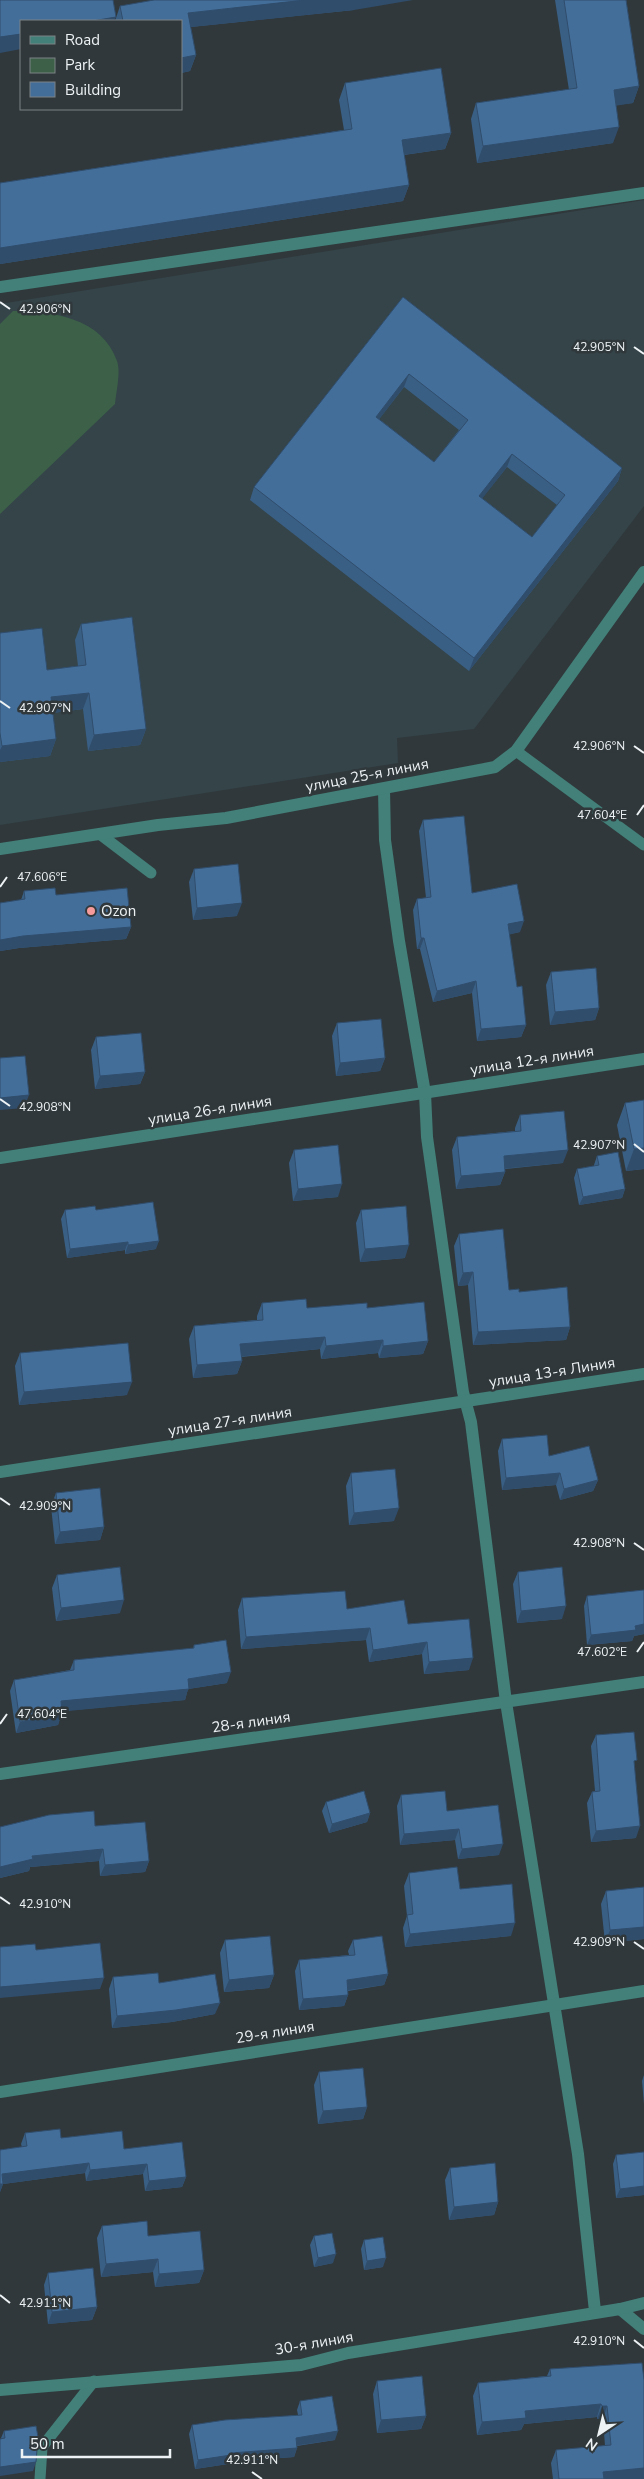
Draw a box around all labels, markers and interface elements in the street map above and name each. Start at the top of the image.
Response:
legend [20,20,182,110]
text: Road [65,30,100,50]
text: Park [65,55,95,75]
text: Building [65,80,121,100]
text: 42.906°N [19,301,71,317]
text: 42.905°N [573,339,625,355]
text: 42.907°N [19,700,71,716]
text: 42.906°N [573,738,625,754]
street label: улица 25-я линия [304,753,430,797]
text: 47.604°E [577,807,627,823]
text: 47.606°E [17,869,67,885]
place label: Ozon [101,901,136,921]
marker: Ozon [85,905,97,917]
street label: улица 12-я линия [469,1040,595,1080]
street label: улица 26-я линия [147,1090,273,1130]
text: 42.908°N [19,1099,71,1115]
text: 42.907°N [573,1137,625,1153]
street label: улица 13-я Линия [487,1352,617,1392]
street label: улица 27-я линия [167,1401,293,1441]
text: 42.909°N [19,1498,71,1514]
text: 42.908°N [573,1535,625,1551]
text: 47.602°E [577,1644,627,1660]
text: 47.604°E [17,1706,67,1722]
street label: 28-я линия [210,1707,292,1737]
text: 42.910°N [19,1896,71,1912]
text: 42.909°N [573,1934,625,1950]
street label: 29-я линия [234,2016,316,2048]
text: 42.911°N [19,2295,71,2311]
street label: 30-я линия [273,2326,355,2360]
text: 42.910°N [573,2333,625,2349]
north arrow [574,2409,624,2459]
scale bar [22,2426,170,2458]
text: N [582,2433,602,2455]
text: 50 m [30,2434,65,2454]
text: 42.911°N [226,2452,278,2468]

